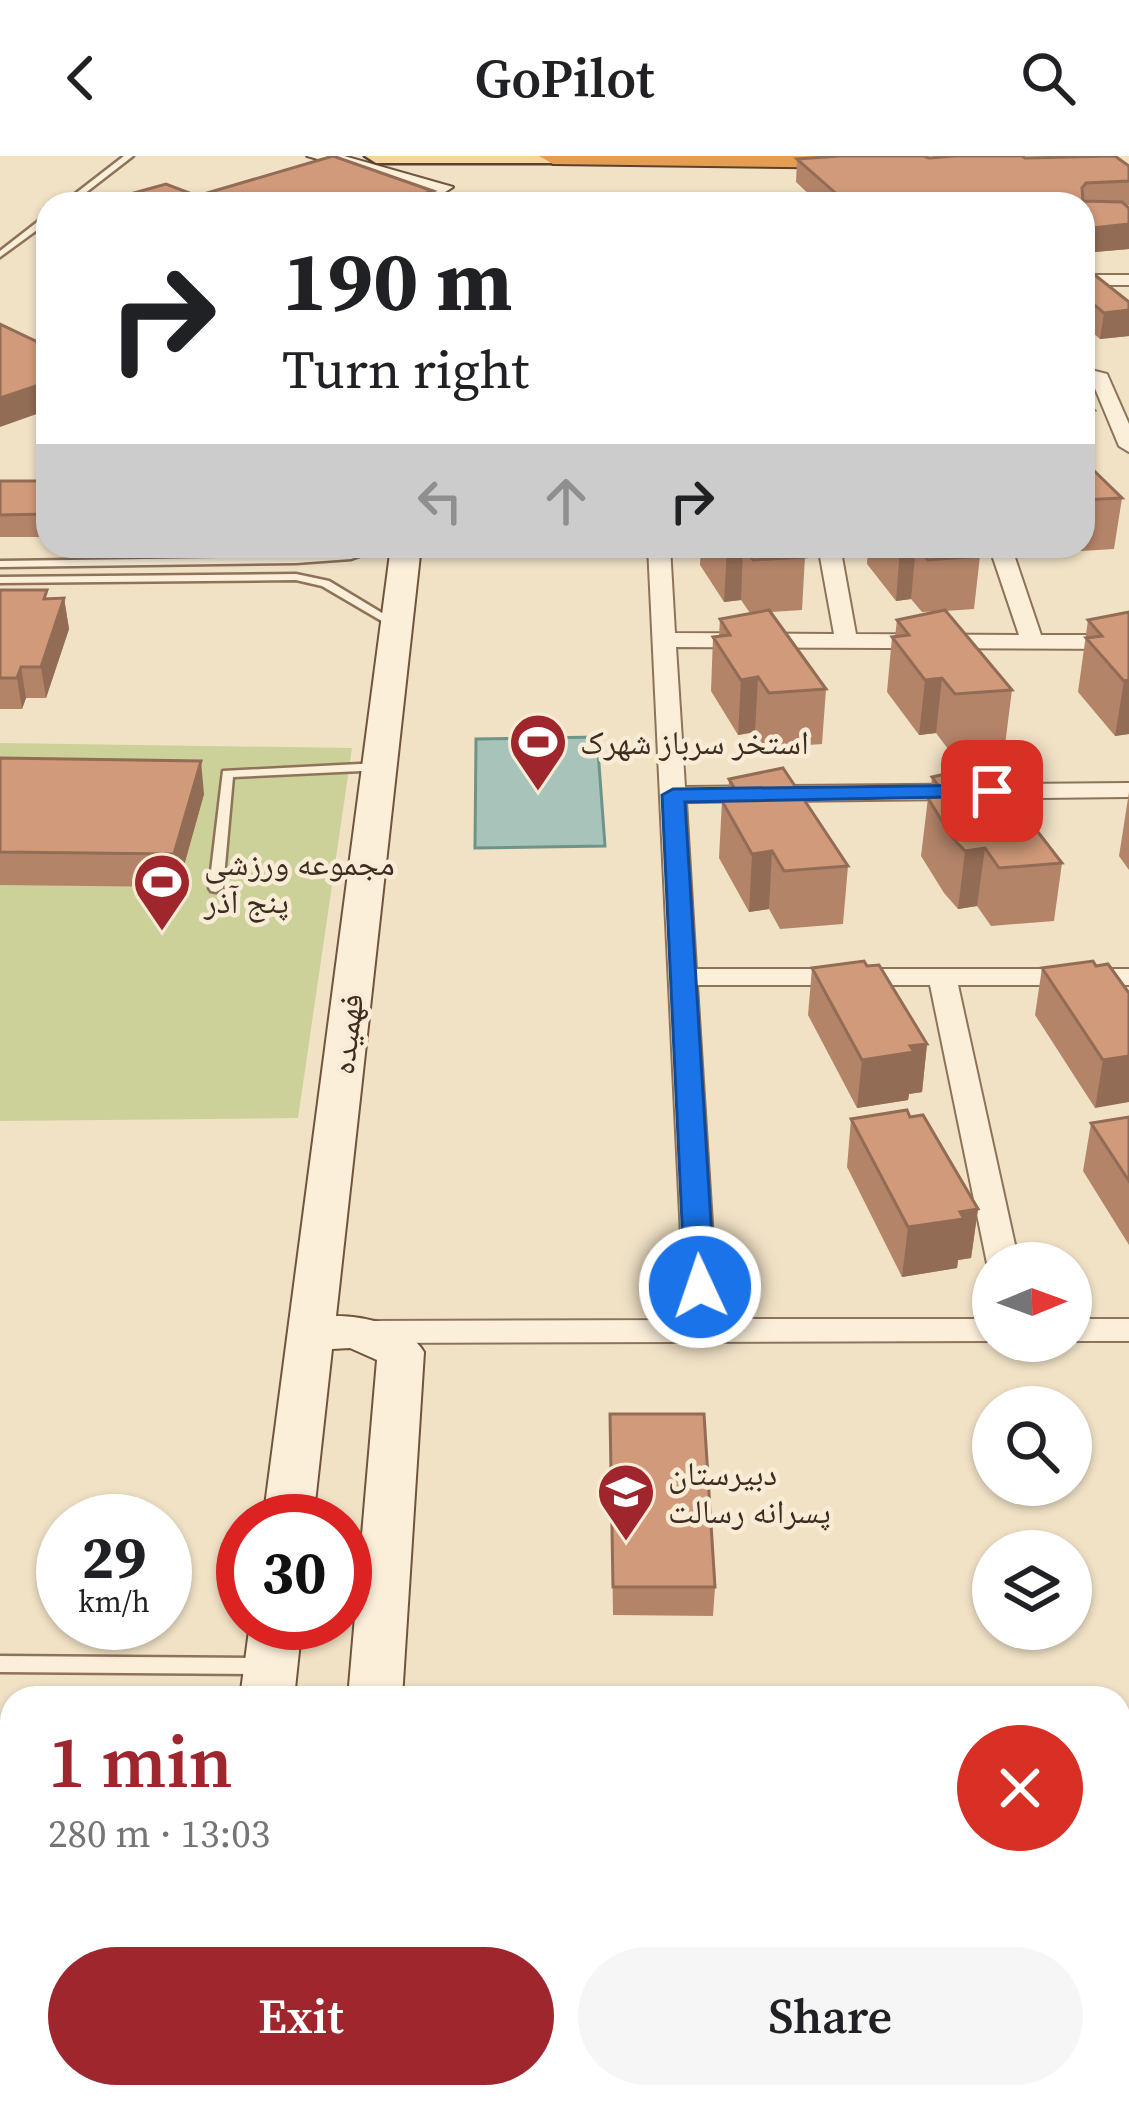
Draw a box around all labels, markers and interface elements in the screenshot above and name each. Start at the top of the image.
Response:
text: GoPilot [475,41,654,115]
icon: back [48,45,114,111]
icon: search [1015,45,1081,111]
text: 190 m [282,223,513,338]
icon: right [84,240,240,396]
text: Turn right [282,332,529,406]
icon: left [407,468,473,534]
icon: ahead [533,468,599,534]
icon: right [659,468,725,534]
sports icon: استخر سرباز شهرک [507,711,569,793]
place label: استخر سرباز شهرک [580,720,809,765]
pin [941,740,1043,842]
icon: arrive [959,758,1025,824]
place label: مجموعه ورزشی پنج آذر [203,841,395,924]
sports icon: مجموعه ورزشی پنج آذر [131,851,193,933]
street label: فهمیده [320,991,374,1077]
position arrow [637,1224,763,1350]
north arrow [972,1242,1092,1362]
map controls [972,1242,1092,1650]
button: search [972,1386,1092,1506]
place label: دبیرستان پسرانه رسالت [668,1451,831,1534]
school or university icon: دبیرستان پسرانه رسالت [595,1461,657,1543]
speed limit sign: 30 [216,1494,372,1650]
text: 29 [81,1516,147,1598]
button: layers [972,1530,1092,1650]
text: km/h [78,1581,150,1622]
text: 1 min [48,1712,233,1811]
button: close [957,1725,1083,1851]
text: 280 m · 13:03 [48,1807,270,1860]
button: Exit [48,1947,554,2085]
button: Share [578,1947,1083,2085]

